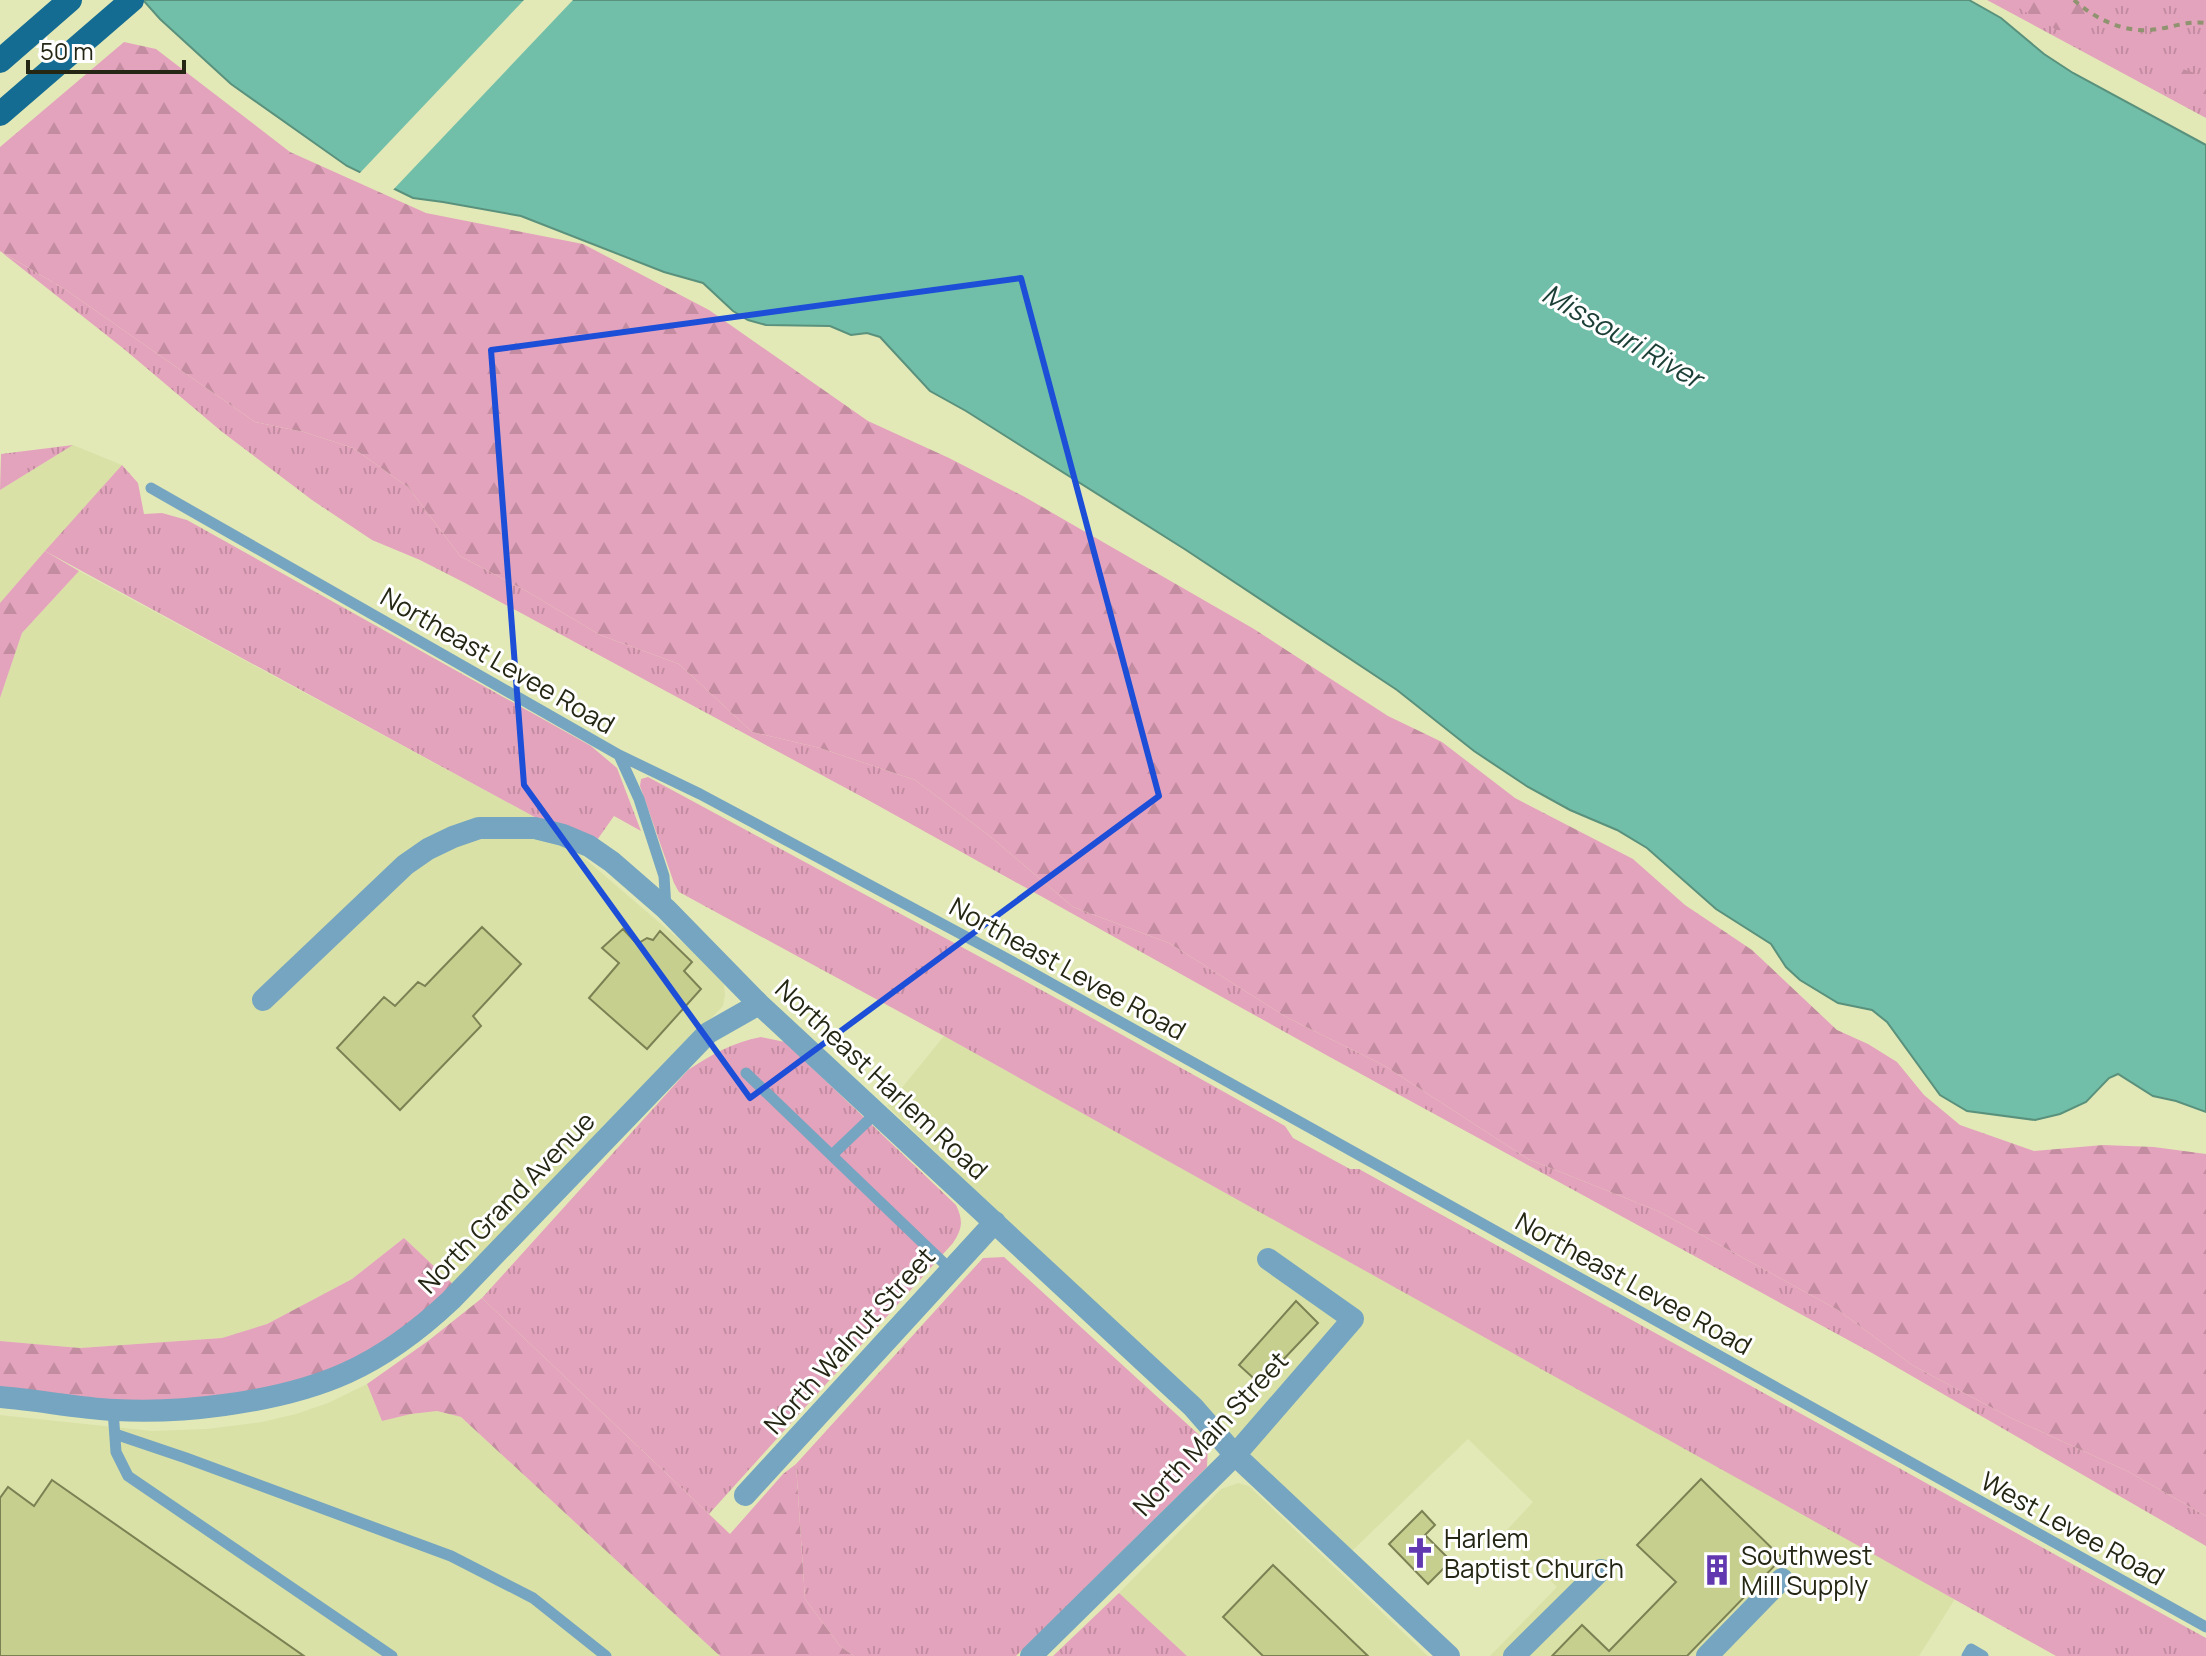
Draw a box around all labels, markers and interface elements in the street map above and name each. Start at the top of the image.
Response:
scale bar [28,24,184,74]
text: 50 m [40,34,94,67]
water label: Missouri River [1536,274,1713,398]
street label: Northeast Levee Road [374,578,622,742]
street label: Northeast Levee Road [943,888,1193,1048]
street label: Northeast Harlem Road [768,971,996,1187]
street label: North Grand Avenue [410,1103,602,1301]
street label: Northeast Levee Road [1509,1203,1759,1363]
street label: North Walnut Street [755,1239,943,1441]
street label: North Main Street [1124,1343,1296,1523]
street label: West Levee Road [1975,1463,2171,1593]
place label: Harlem Baptist Church [1444,1520,1624,1586]
church icon: Harlem Baptist Church [1403,1536,1437,1570]
place label: Southwest Mill Supply [1741,1537,1872,1603]
building icon: Southwest Mill Supply [1700,1553,1734,1587]

